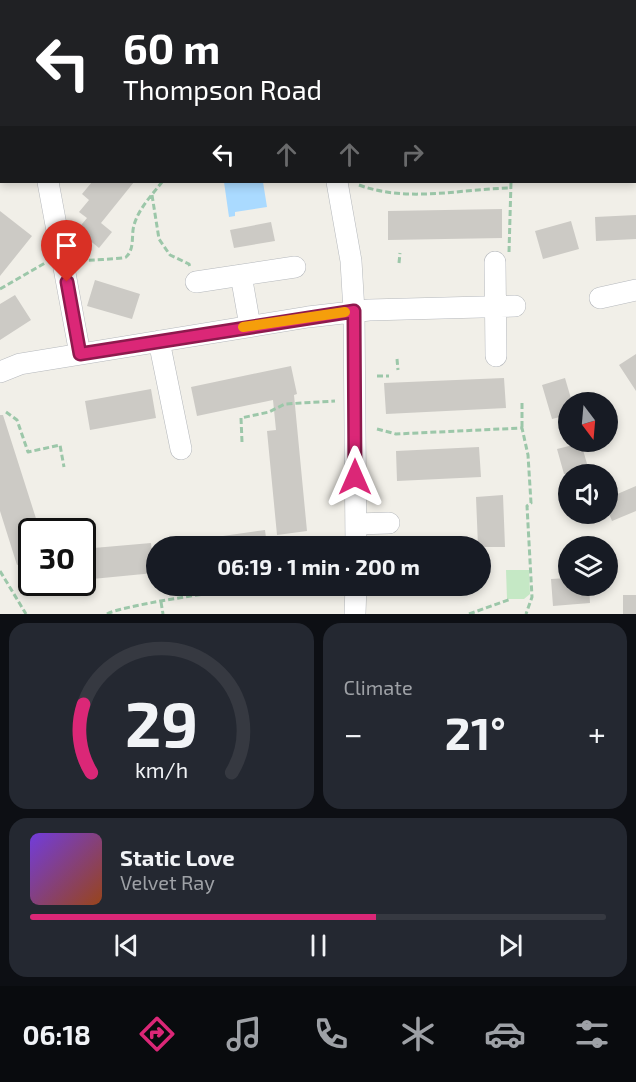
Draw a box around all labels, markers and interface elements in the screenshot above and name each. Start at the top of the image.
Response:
text: 60 m [123,22,220,72]
icon: left [24,24,102,102]
text: Thompson Road [123,73,322,105]
icon: left [207,138,240,171]
icon: ahead [270,138,303,171]
icon: ahead [333,138,366,171]
icon: right [396,138,429,171]
pin [41,220,92,282]
icon: arrive [50,229,83,262]
north arrow [558,392,618,452]
map controls [558,392,618,596]
position arrow [323,445,387,509]
button: sound [558,464,618,524]
speed limit sign: 30 [18,518,96,596]
button: layers [558,536,618,596]
text: 06:19 · 1 min · 200 m [217,553,420,579]
text: Climate [344,675,413,699]
text: 29 [125,685,198,760]
text: 21° [445,705,506,759]
text: − [344,713,363,753]
text: + [588,713,606,753]
text: km/h [135,757,188,782]
text: Static Love [120,844,235,870]
text: Velvet Ray [120,870,215,894]
icon: previous [110,929,143,962]
icon: pause [302,929,335,962]
icon: next [494,929,527,962]
icon: directions [136,1013,178,1055]
icon: music [223,1013,265,1055]
icon: phone [310,1013,352,1055]
icon: climate [397,1013,439,1055]
icon: car [484,1013,526,1055]
icon: filters [571,1013,613,1055]
text: 06:18 [23,1018,91,1050]

